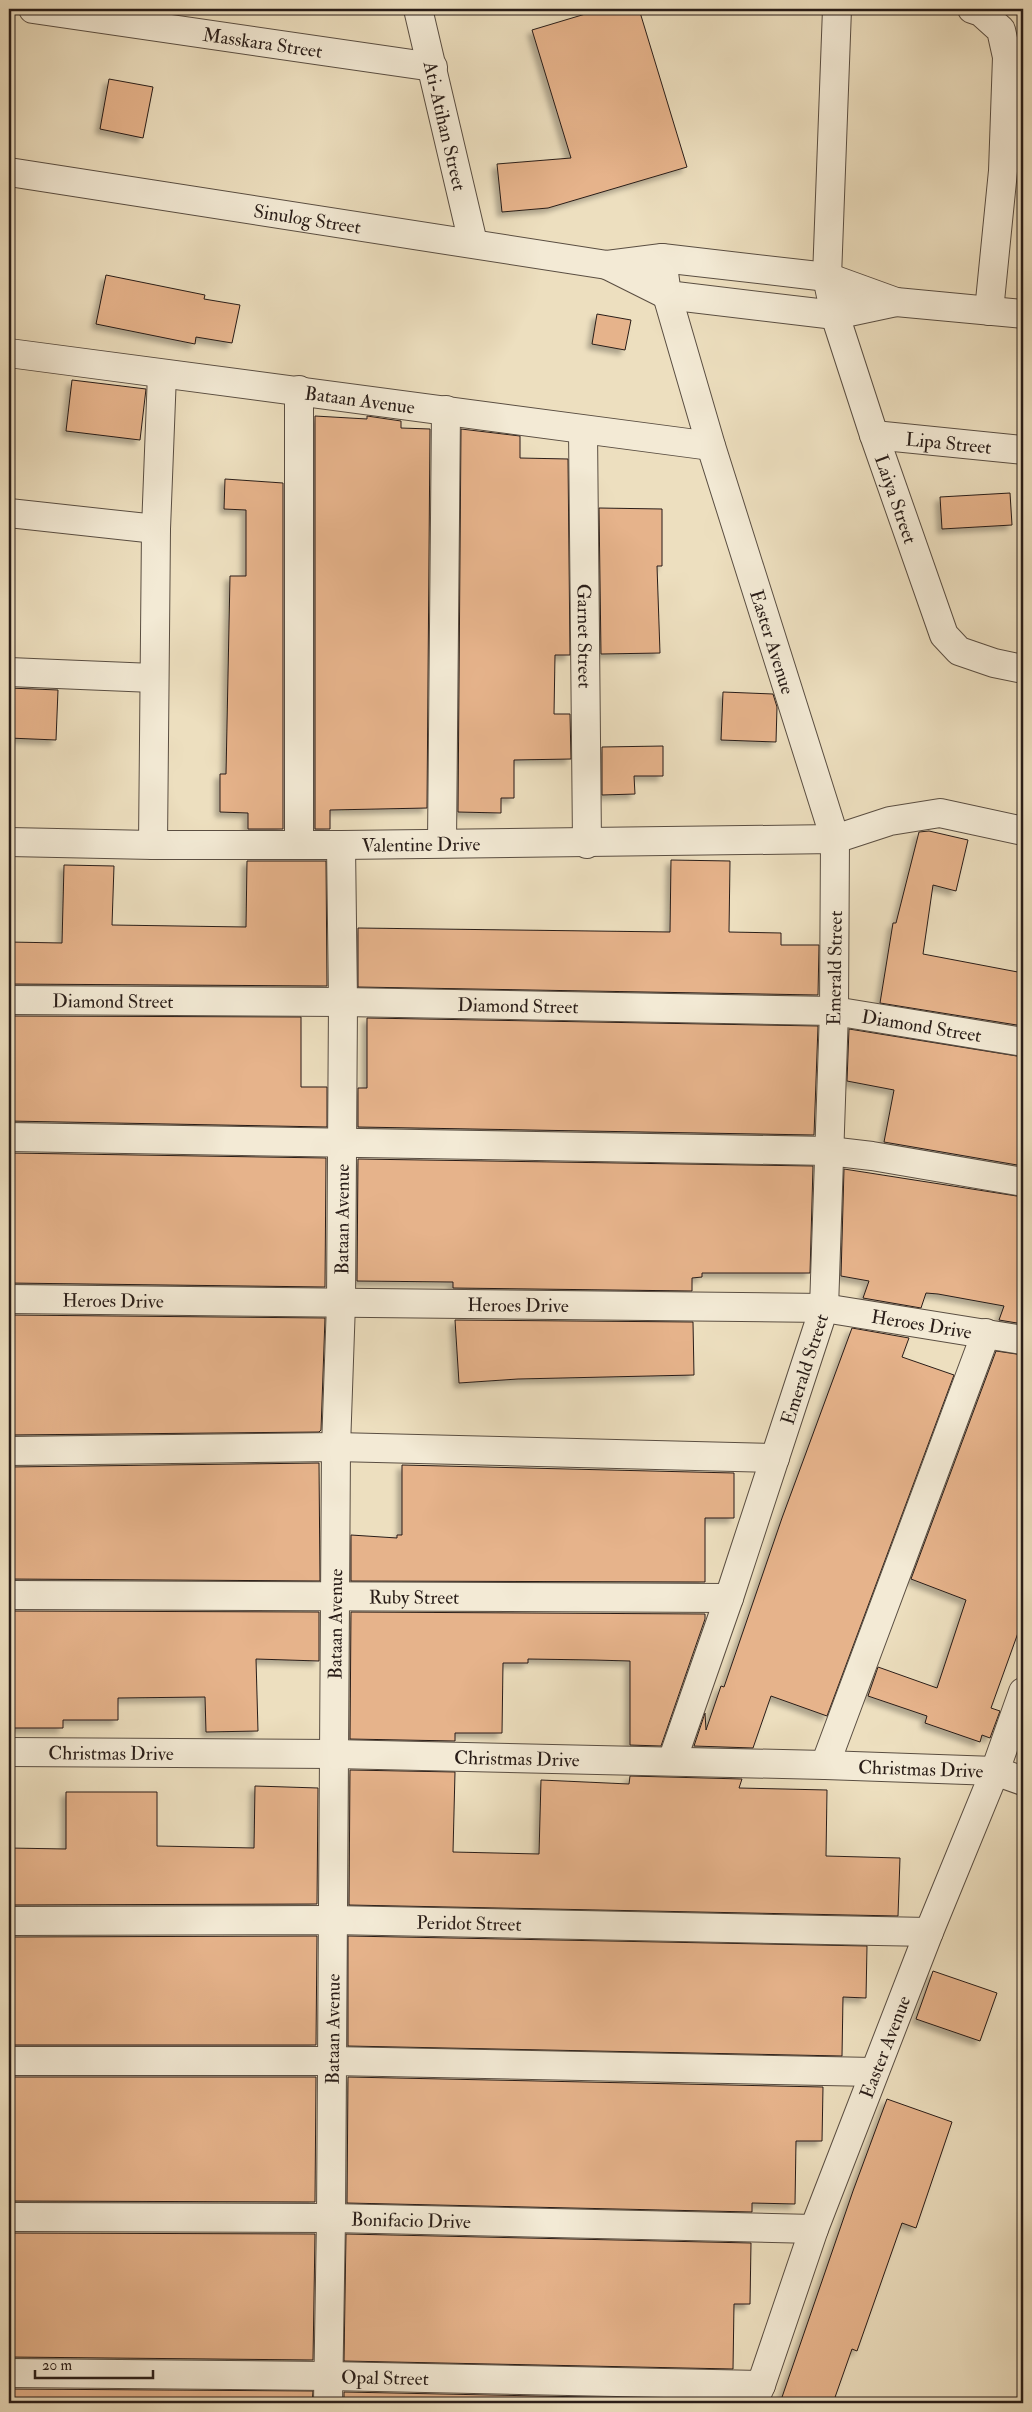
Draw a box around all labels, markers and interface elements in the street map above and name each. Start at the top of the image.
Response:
street label: Masskara Street [201,23,324,64]
street label: Ati-Atihan Street [417,58,471,193]
street label: Sinulog Street [252,199,363,240]
street label: Bataan Avenue [303,381,416,420]
street label: Lipa Street [905,427,993,460]
street label: Laiya Street [869,452,922,547]
street label: Garnet Street [571,584,596,688]
street label: Easter Avenue [744,587,800,697]
street label: Valentine Drive [362,832,480,858]
street label: Emerald Street [822,910,848,1026]
street label: Diamond Street [52,989,174,1014]
street label: Diamond Street [457,993,579,1019]
street label: Diamond Street [860,1005,983,1048]
street label: Bataan Avenue [330,1164,355,1275]
street label: Heroes Drive [62,1289,164,1314]
street label: Heroes Drive [467,1293,569,1318]
street label: Heroes Drive [870,1305,974,1345]
street label: Emerald Street [776,1311,834,1428]
street label: Bataan Avenue [323,1568,348,1680]
street label: Ruby Street [369,1585,459,1610]
street label: Christmas Drive [48,1741,174,1766]
street label: Christmas Drive [454,1746,580,1773]
street label: Christmas Drive [858,1755,984,1784]
street label: Peridot Street [416,1911,522,1937]
street label: Bataan Avenue [321,1973,346,2085]
street label: Easter Avenue [855,1992,916,2102]
street label: Bonifacio Drive [351,2207,471,2234]
scale bar [35,2347,152,2379]
text: 20 m [42,2356,72,2375]
street label: Opal Street [341,2365,429,2391]

